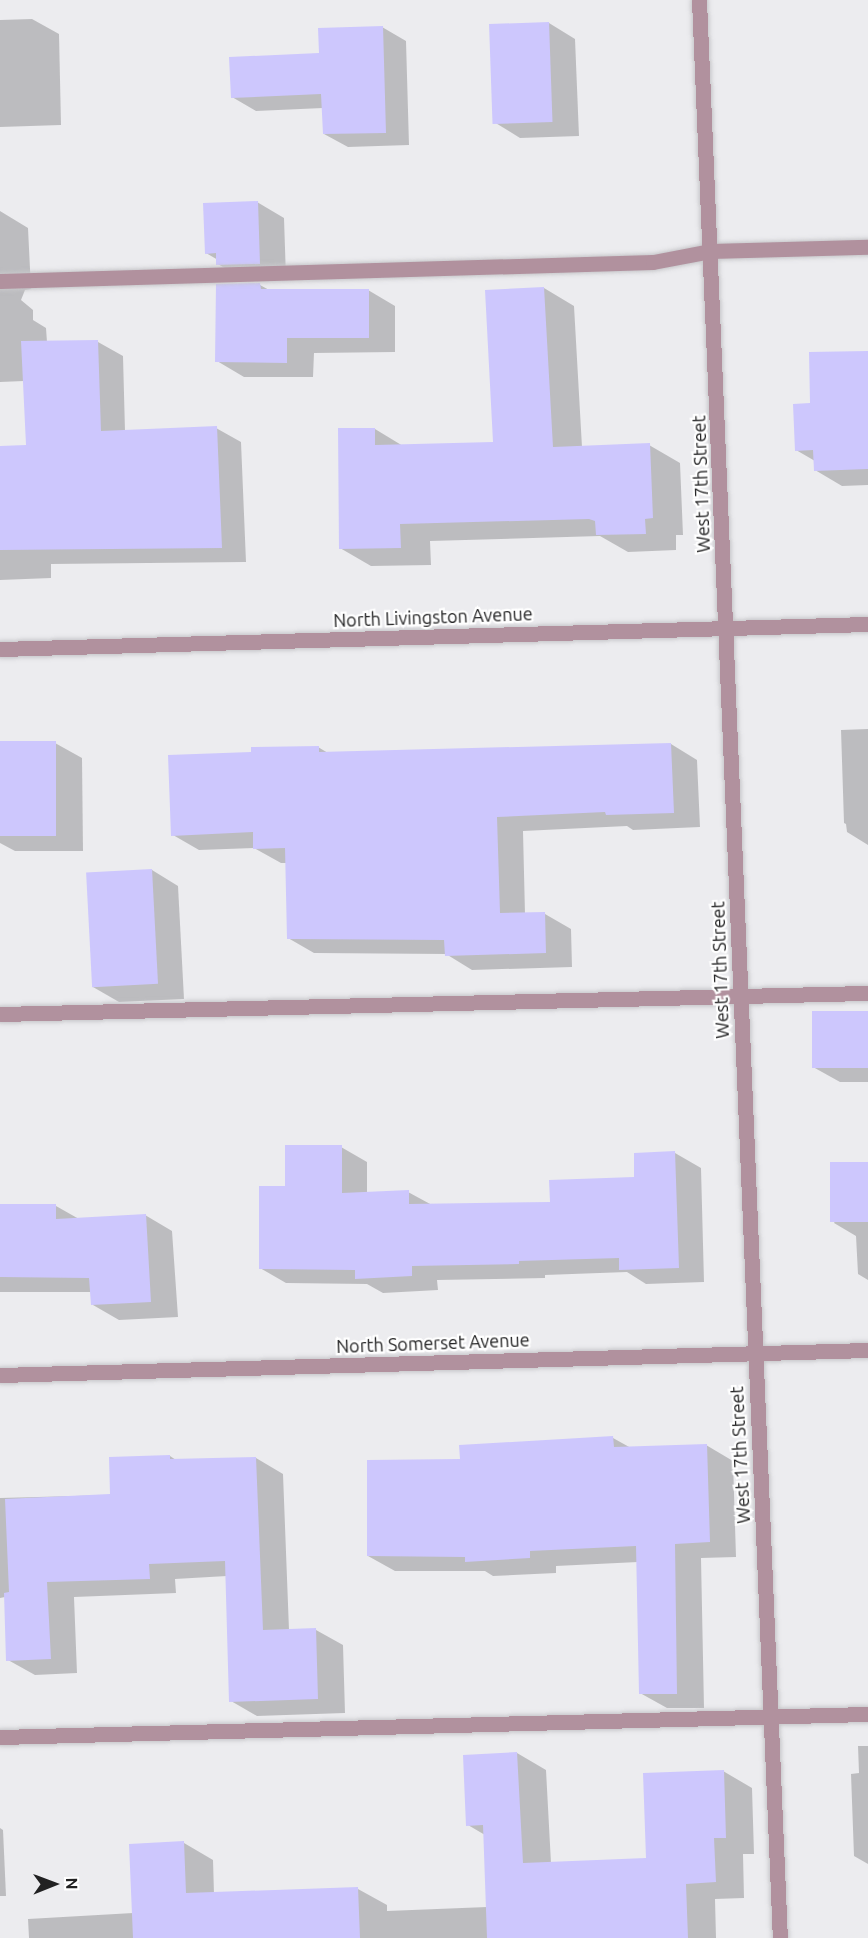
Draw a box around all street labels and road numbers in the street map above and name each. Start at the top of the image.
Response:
street label: West 17th Street [688,415,714,553]
street label: North Livingston Avenue [333,603,533,631]
street label: West 17th Street [707,901,733,1039]
street label: North Somerset Avenue [336,1329,530,1357]
street label: West 17th Street [726,1386,754,1524]

